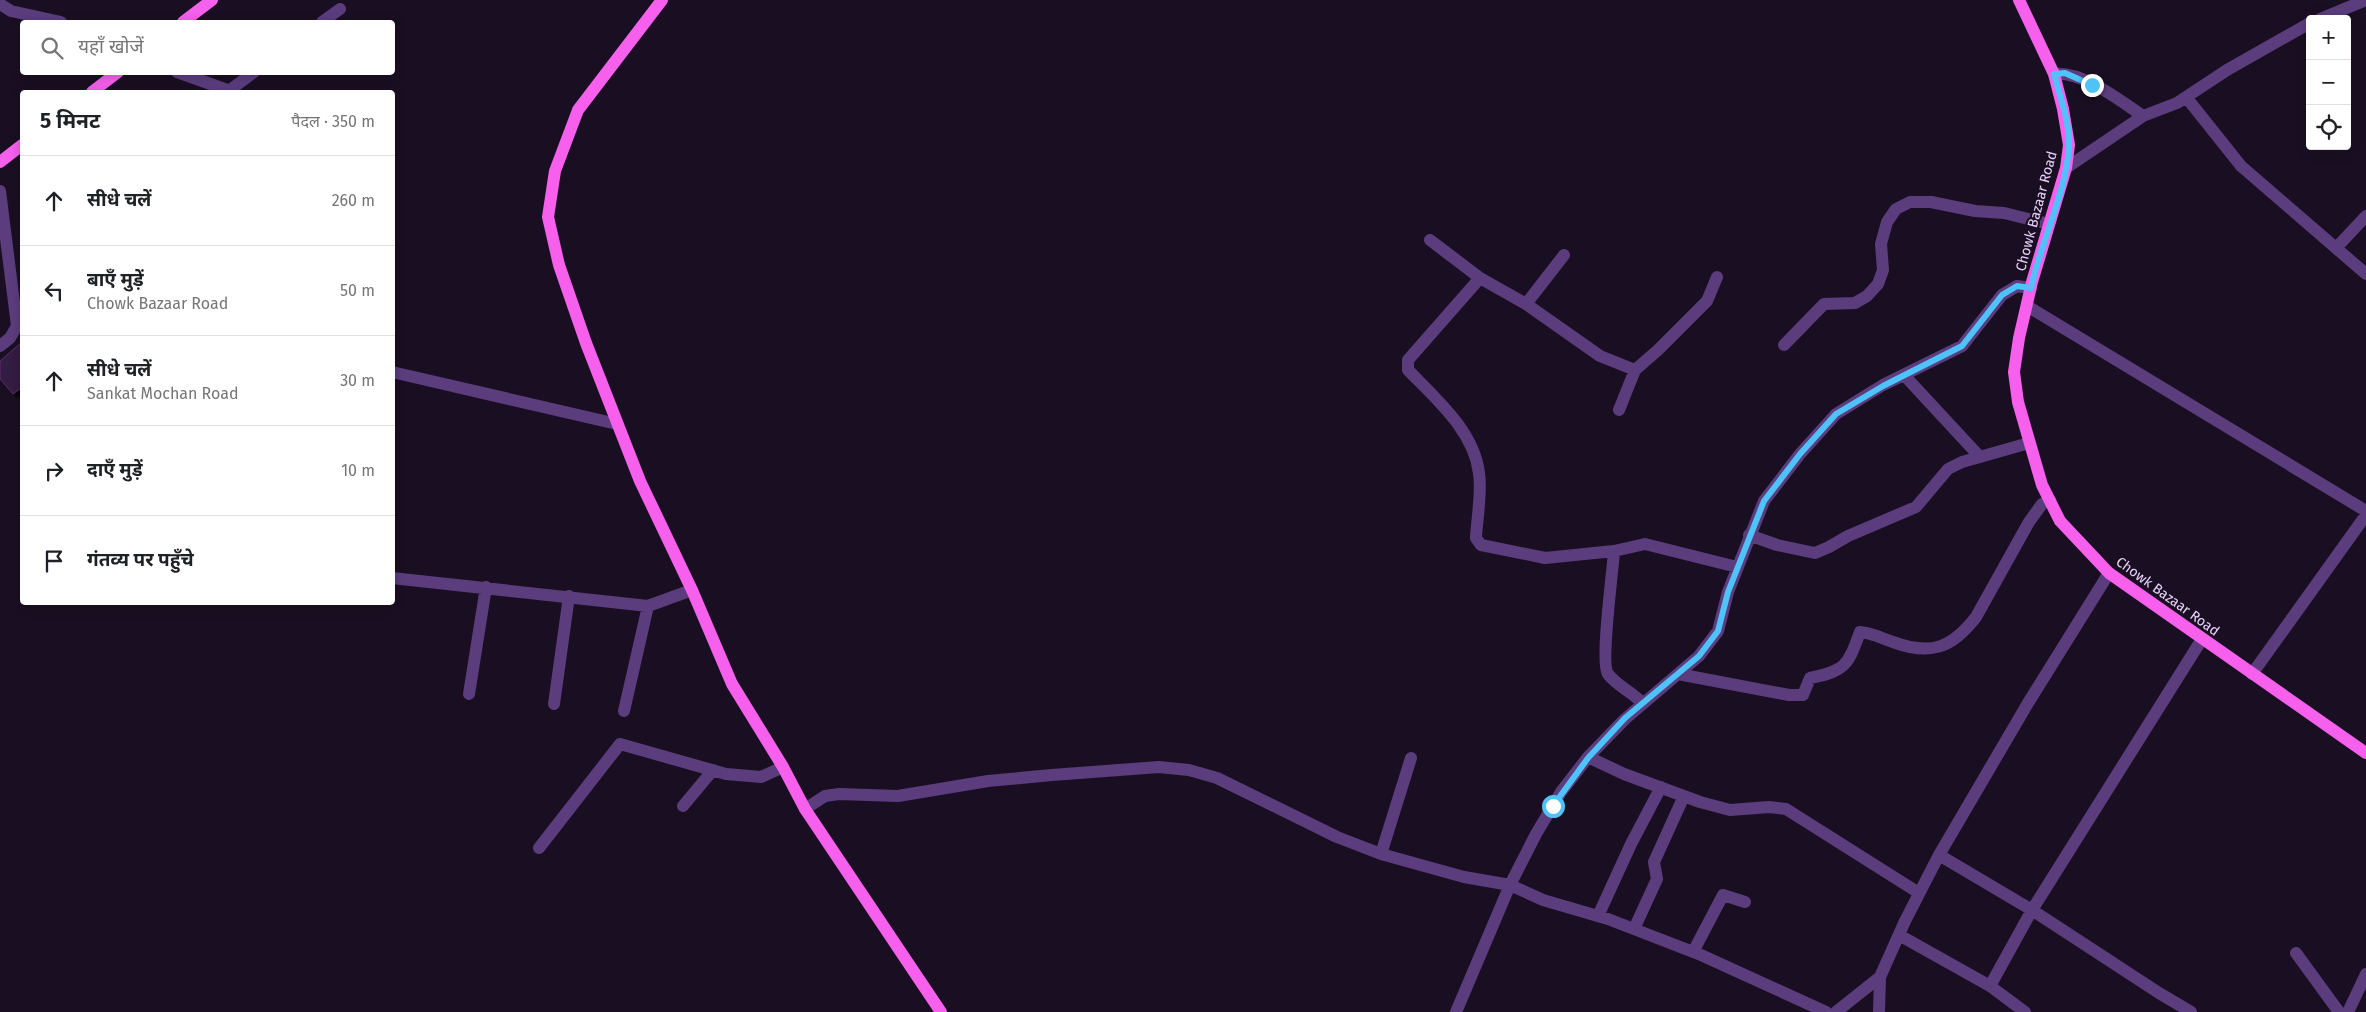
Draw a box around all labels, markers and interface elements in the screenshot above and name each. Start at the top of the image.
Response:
map controls [2306,15,2351,150]
button: + [2306,15,2351,60]
search box [20,20,395,75]
icon: search [38,34,66,62]
text: यहाँ खोजें [78,35,144,58]
button: − [2306,60,2351,105]
route end [2081,74,2104,97]
button: locate [2306,105,2351,150]
text: 5 मिनट [40,108,100,134]
text: पैदल · 350 m [291,112,375,131]
street label: Chowk Bazaar Road [2012,149,2061,273]
icon: ahead [40,187,68,215]
text: सीधे चलें [87,188,151,211]
text: 260 m [332,191,375,210]
text: बाएँ मुड़ें [87,268,144,291]
icon: left [40,277,68,305]
text: 50 m [340,281,375,300]
text: Chowk Bazaar Road [87,294,228,313]
text: सीधे चलें [87,358,151,381]
icon: ahead [40,367,68,395]
text: 30 m [340,371,375,390]
text: Sankat Mochan Road [87,384,239,403]
icon: right [40,457,68,485]
text: दाएँ मुड़ें [87,458,143,481]
text: 10 m [341,461,375,480]
icon: arrive [40,547,68,575]
text: गंतव्य पर पहुँचे [87,548,194,571]
street label: Chowk Bazaar Road [2113,553,2223,640]
route start [1542,795,1565,818]

